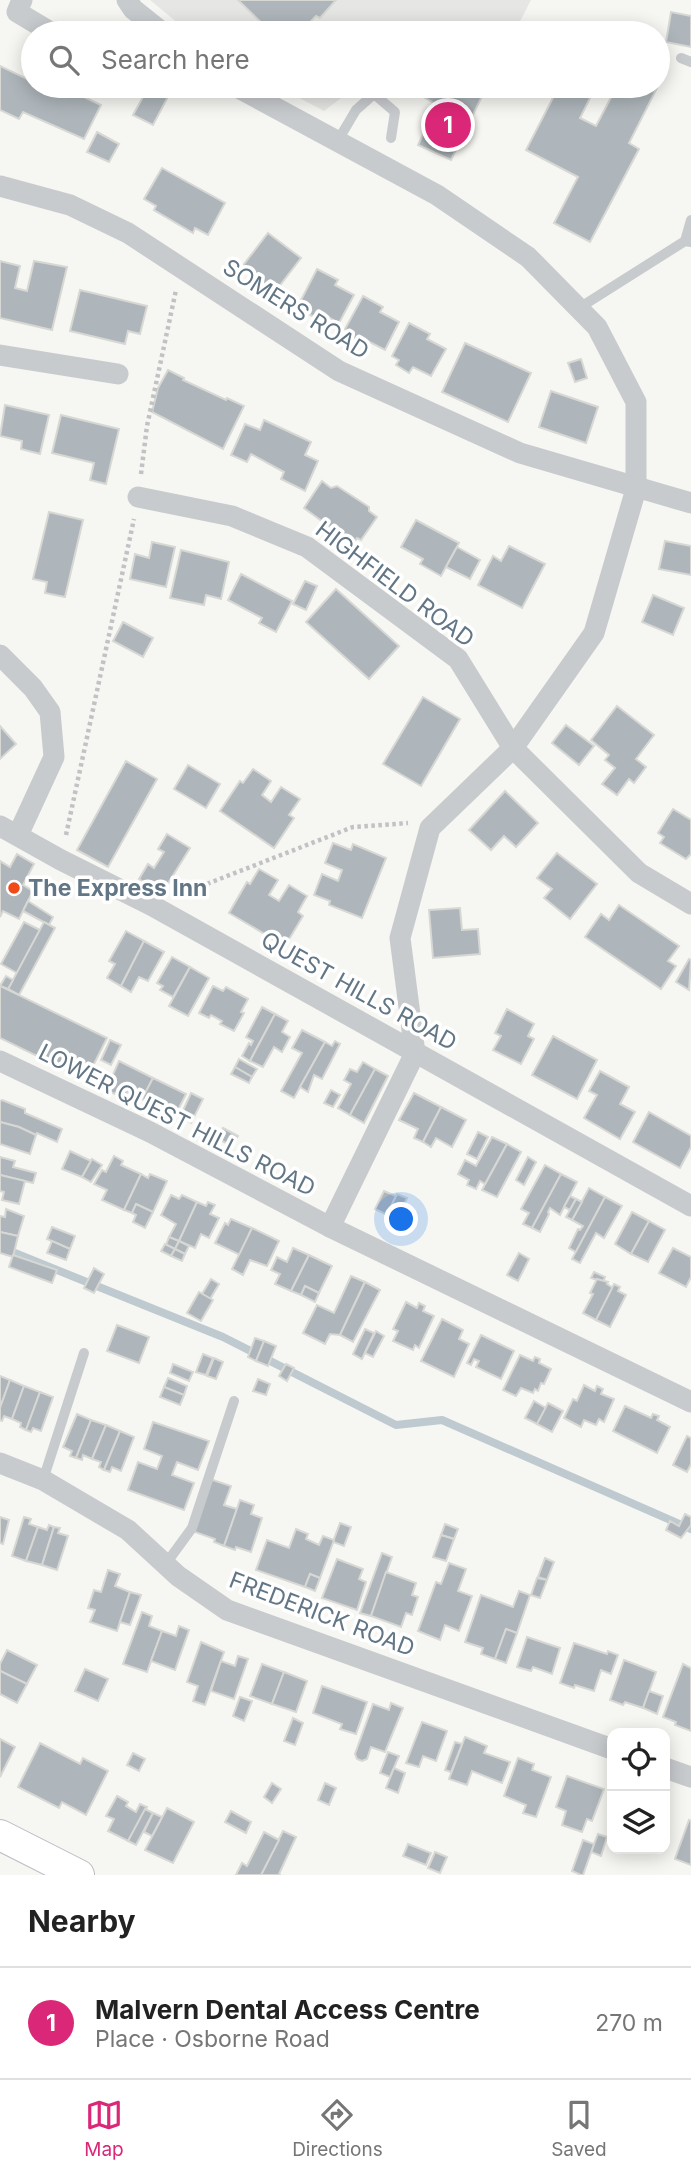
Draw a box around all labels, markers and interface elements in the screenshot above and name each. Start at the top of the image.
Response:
search box [21,21,670,98]
icon: search [45,41,83,79]
text: Search here [101,44,250,75]
pin: 1 [425,99,471,151]
street label: SOMERS ROAD [218,253,374,365]
street label: HIGHFIELD ROAD [310,515,480,653]
place label: The Express Inn [28,874,207,902]
marker: The Express Inn [6,880,22,896]
street label: QUEST HILLS ROAD [256,926,462,1056]
street label: LOWER QUEST HILLS ROAD [34,1038,320,1202]
your location [384,1202,418,1236]
street label: FREDERICK ROAD [225,1566,419,1662]
map controls [607,1728,670,1854]
button: locate [607,1728,670,1791]
button: layers [607,1791,670,1854]
text: Nearby [28,1903,136,1939]
text: Malvern Dental Access Centre [95,1994,480,2025]
text: 1 [46,2009,56,2037]
text: 270 m [595,2009,663,2037]
text: Place · Osborne Road [95,2025,330,2053]
tab: Map [84,2096,124,2161]
tab: Directions [292,2096,383,2161]
tab: Saved [551,2096,607,2161]

